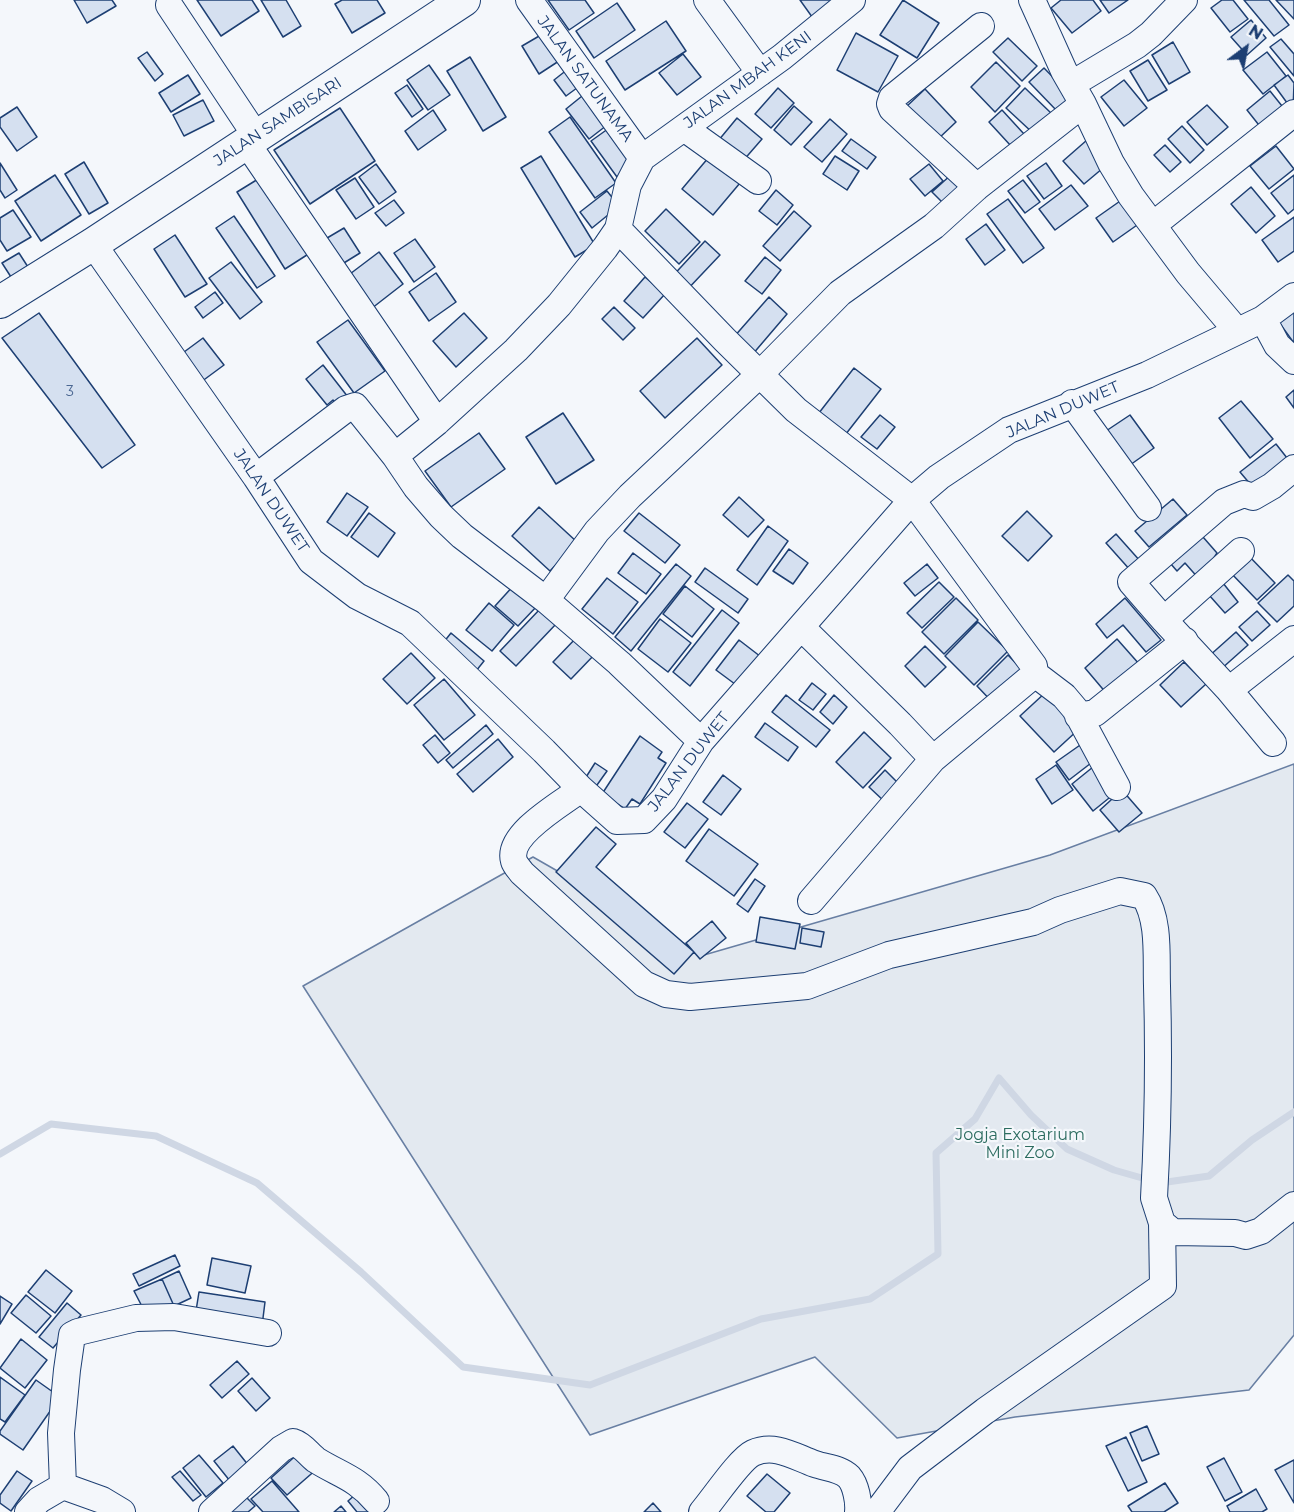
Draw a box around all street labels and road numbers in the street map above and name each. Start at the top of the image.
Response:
street label: JALAN SATUNAMA [533,12,637,146]
street label: JALAN MBAH KENI [680,27,816,133]
street label: JALAN SAMBISARI [210,73,346,171]
street label: JALAN DUWET [1004,378,1122,442]
street label: JALAN DUWET [229,446,313,556]
street label: JALAN DUWET [644,709,734,815]

